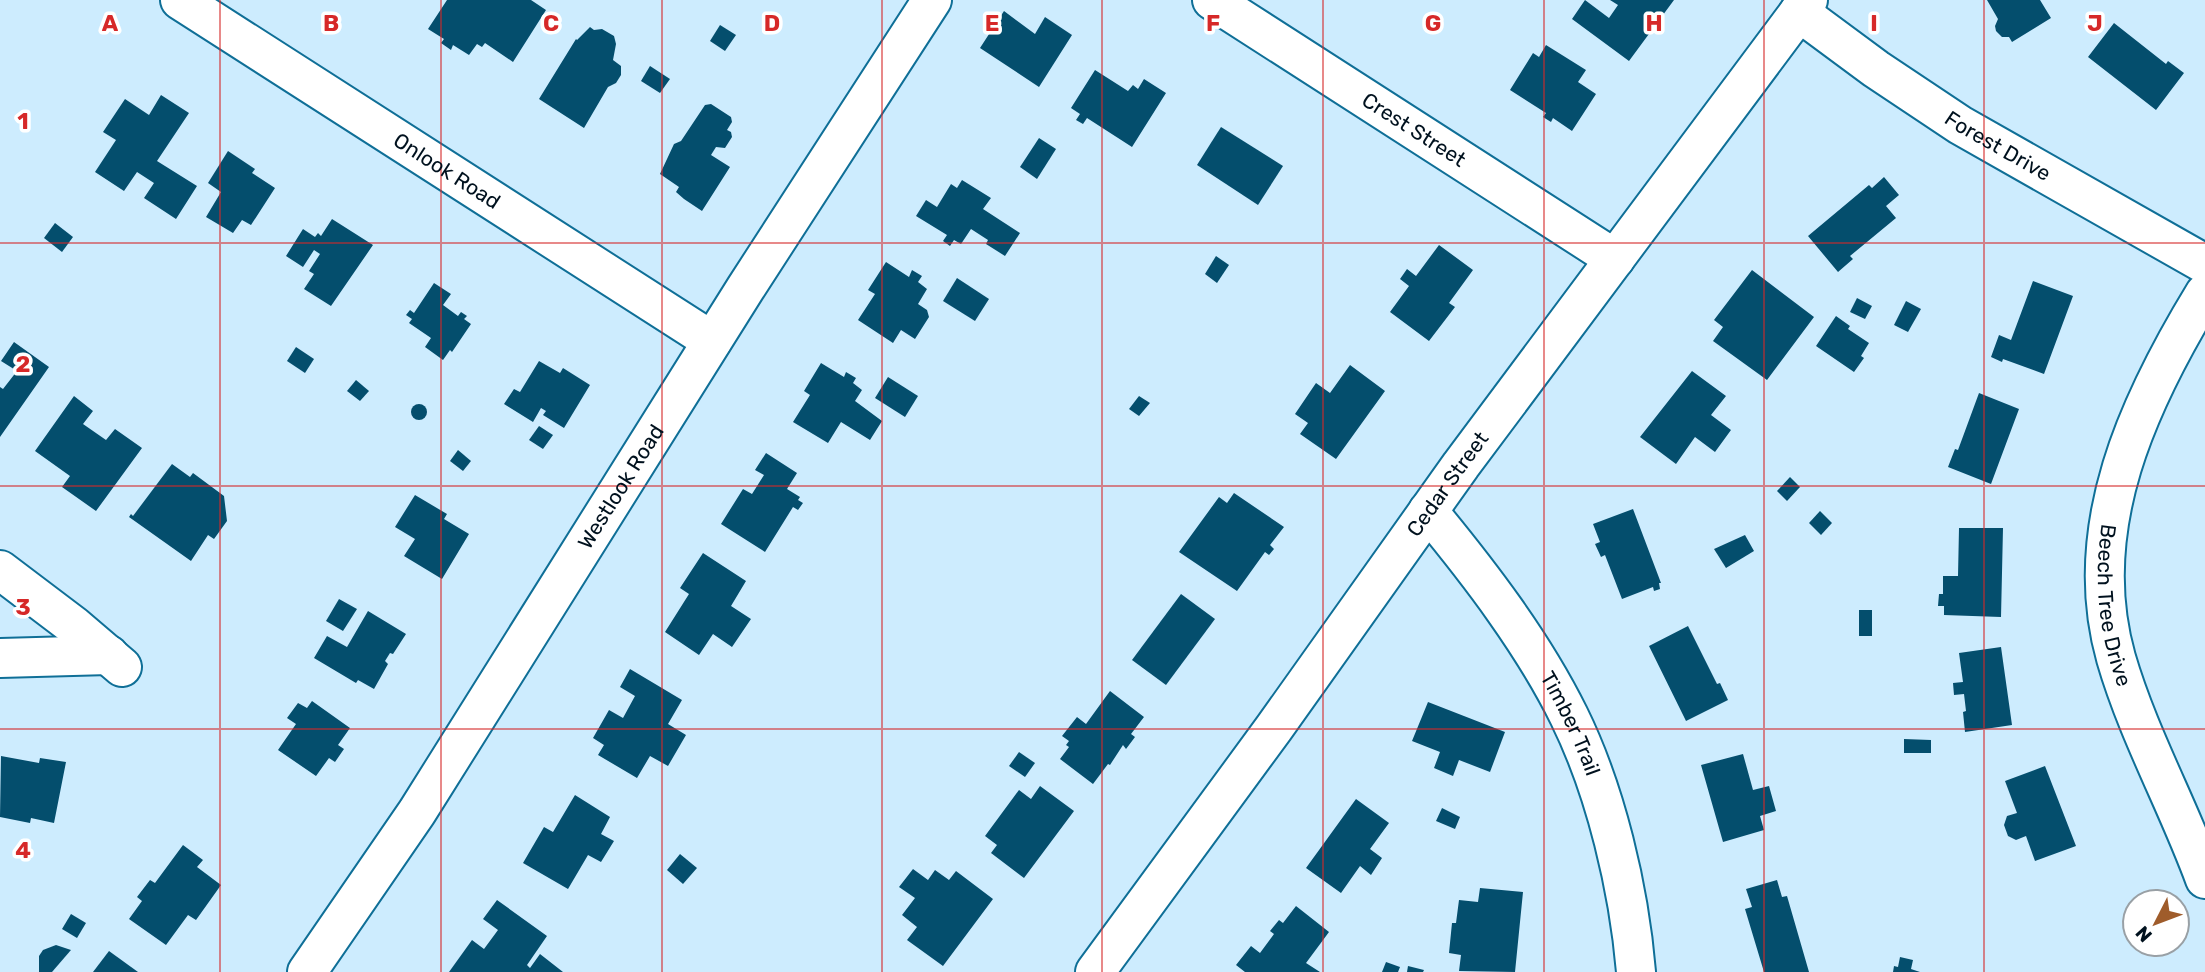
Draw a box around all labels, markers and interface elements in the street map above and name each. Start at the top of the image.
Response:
text: A [102,9,119,37]
text: B [323,9,339,37]
text: C [543,9,559,37]
text: D [764,9,780,37]
text: E [985,9,999,37]
text: F [1206,9,1220,37]
text: G [1425,9,1441,37]
text: H [1645,9,1663,37]
text: I [1870,9,1878,37]
text: J [2087,9,2103,37]
street label: Crest Street [1358,87,1471,172]
street label: Forest Drive [1940,105,2055,186]
text: 1 [17,107,29,135]
street label: Onlook Road [389,127,505,214]
text: 2 [16,350,30,378]
street label: Westlook Road [572,420,669,553]
street label: Cedar Street [1401,427,1494,541]
street label: Beech Tree Drive [2093,523,2137,689]
text: 3 [15,593,31,621]
street label: Timber Trail [1536,667,1606,779]
text: 4 [15,836,31,864]
north arrow [2121,888,2191,958]
text: N [2131,921,2157,947]

